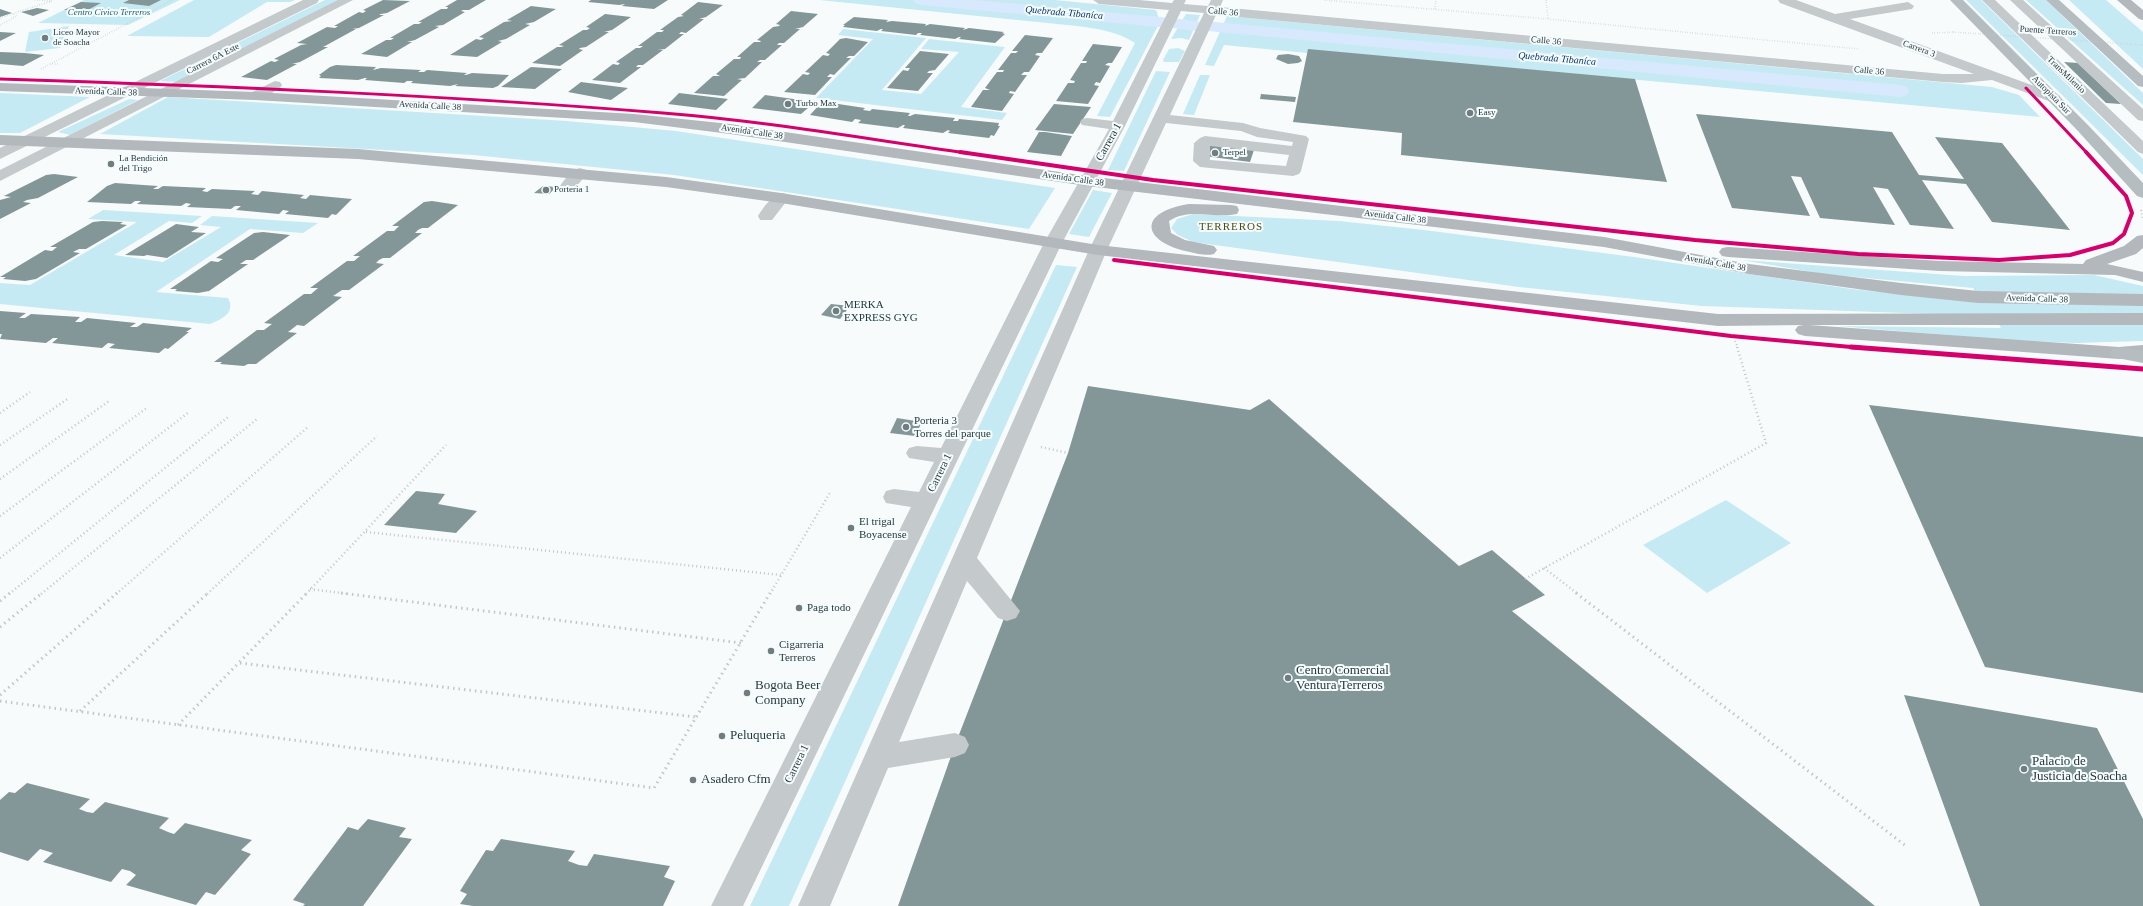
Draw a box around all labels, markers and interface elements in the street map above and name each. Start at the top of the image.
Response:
water label: Quebrada Tibaníca [1025,4,1103,22]
street label: Calle 36 [1207,5,1239,19]
park label: Centro Civico Terreros [68,8,150,18]
street label: Puente Terreros [2019,24,2077,38]
place label: Liceo Mayor de Soacha [53,28,100,49]
marker: Liceo Mayor de Soacha [40,33,50,43]
street label: Calle 36 [1530,34,1562,48]
street label: Carrera 3 [1901,38,1937,60]
street label: Carrera 6A Este [185,41,241,77]
water label: Quebrada Tibaníca [1518,50,1596,68]
street label: TransMilenio [2045,54,2087,96]
street label: Calle 36 [1853,64,1885,78]
street label: Autopista Sur [2030,74,2072,116]
street label: Avenida Calle 38 [75,86,137,98]
street label: Avenida Calle 38 [399,99,461,113]
marker: Turbo Max [783,99,793,109]
place label: Turbo Max [796,99,836,109]
marker: Easy [1465,108,1475,118]
place label: Easy [1478,108,1495,118]
street label: Carrera 1 [1093,121,1125,163]
street label: Avenida Calle 38 [720,122,784,142]
marker: Terpel [1210,148,1220,158]
place label: Terpel [1223,148,1246,158]
place label: La Bendición del Trigo [119,154,168,175]
marker: La Bendición del Trigo [106,159,116,169]
street label: Avenida Calle 38 [1041,169,1105,189]
marker: Porteria 1 [541,185,551,195]
place label: Porteria 1 [554,185,589,195]
street label: Avenida Calle 38 [1363,208,1427,226]
district label: TERREROS [1199,220,1263,234]
street label: Avenida Calle 38 [1683,252,1747,274]
street label: Avenida Calle 38 [2006,293,2068,305]
place label: MERKA EXPRESS GYG [844,298,918,324]
marker: MERKA EXPRESS GYG [831,306,841,316]
place label: Porteria 3 Torres del parque [914,414,991,440]
marker: Porteria 3 Torres del parque [901,422,911,432]
street label: Carrera 1 [925,452,955,494]
place label: El trigal Boyacense [859,515,907,541]
marker: El trigal Boyacense [846,523,856,533]
place label: Paga todo [807,601,851,615]
marker: Paga todo [794,603,804,613]
place label: Cigarreria Terreros [779,638,824,664]
marker: Cigarreria Terreros [766,646,776,656]
place label: Centro Comercial Ventura Terreros [1296,663,1389,694]
marker: Centro Comercial Ventura Terreros [1283,673,1293,683]
place label: Bogota Beer Company [755,678,820,709]
marker: Bogota Beer Company [742,688,752,698]
place label: Peluqueria [730,728,786,744]
marker: Peluqueria [717,731,727,741]
street label: Carrera 1 [782,743,812,785]
place label: Palacio de Justicia de Soacha [2032,754,2127,785]
marker: Palacio de Justicia de Soacha [2019,764,2029,774]
place label: Asadero Cfm [701,772,771,788]
marker: Asadero Cfm [688,775,698,785]

